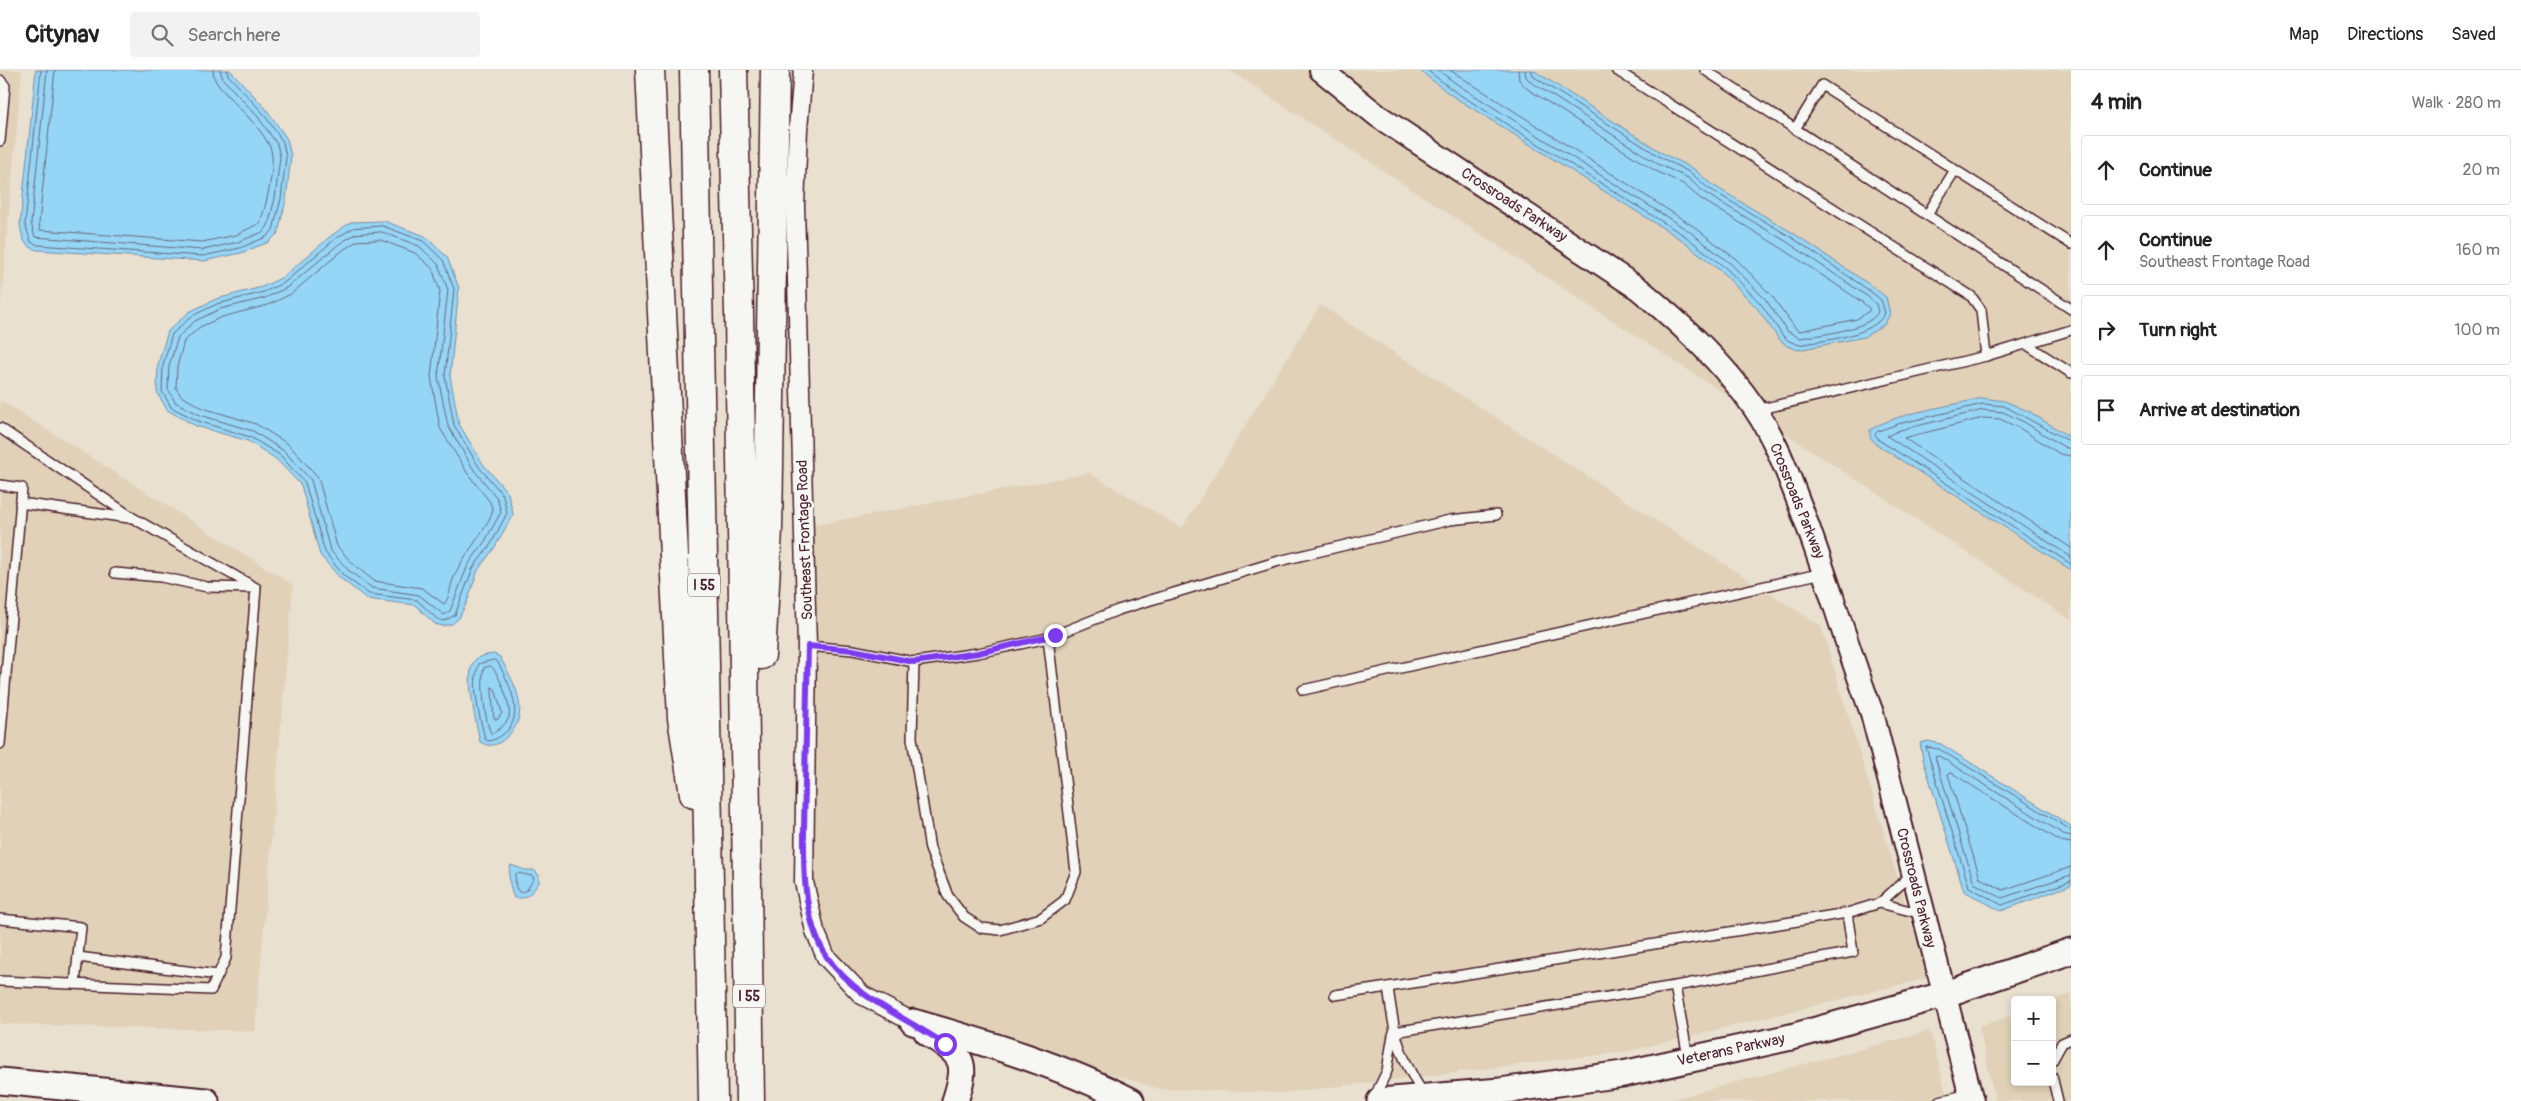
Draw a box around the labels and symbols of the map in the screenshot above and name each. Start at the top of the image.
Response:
street label: Crossroads Parkway [1457,164,1571,247]
street label: Crossroads Parkway [1765,440,1829,562]
street label: Southeast Frontage Road [793,460,817,620]
road number: I 55 [688,574,720,596]
route end [1044,624,1067,647]
street label: Crossroads Parkway [1892,826,1940,951]
road number: I 55 [733,984,765,1008]
street label: Veterans Parkway [1675,1029,1787,1071]
route start [934,1033,957,1056]

